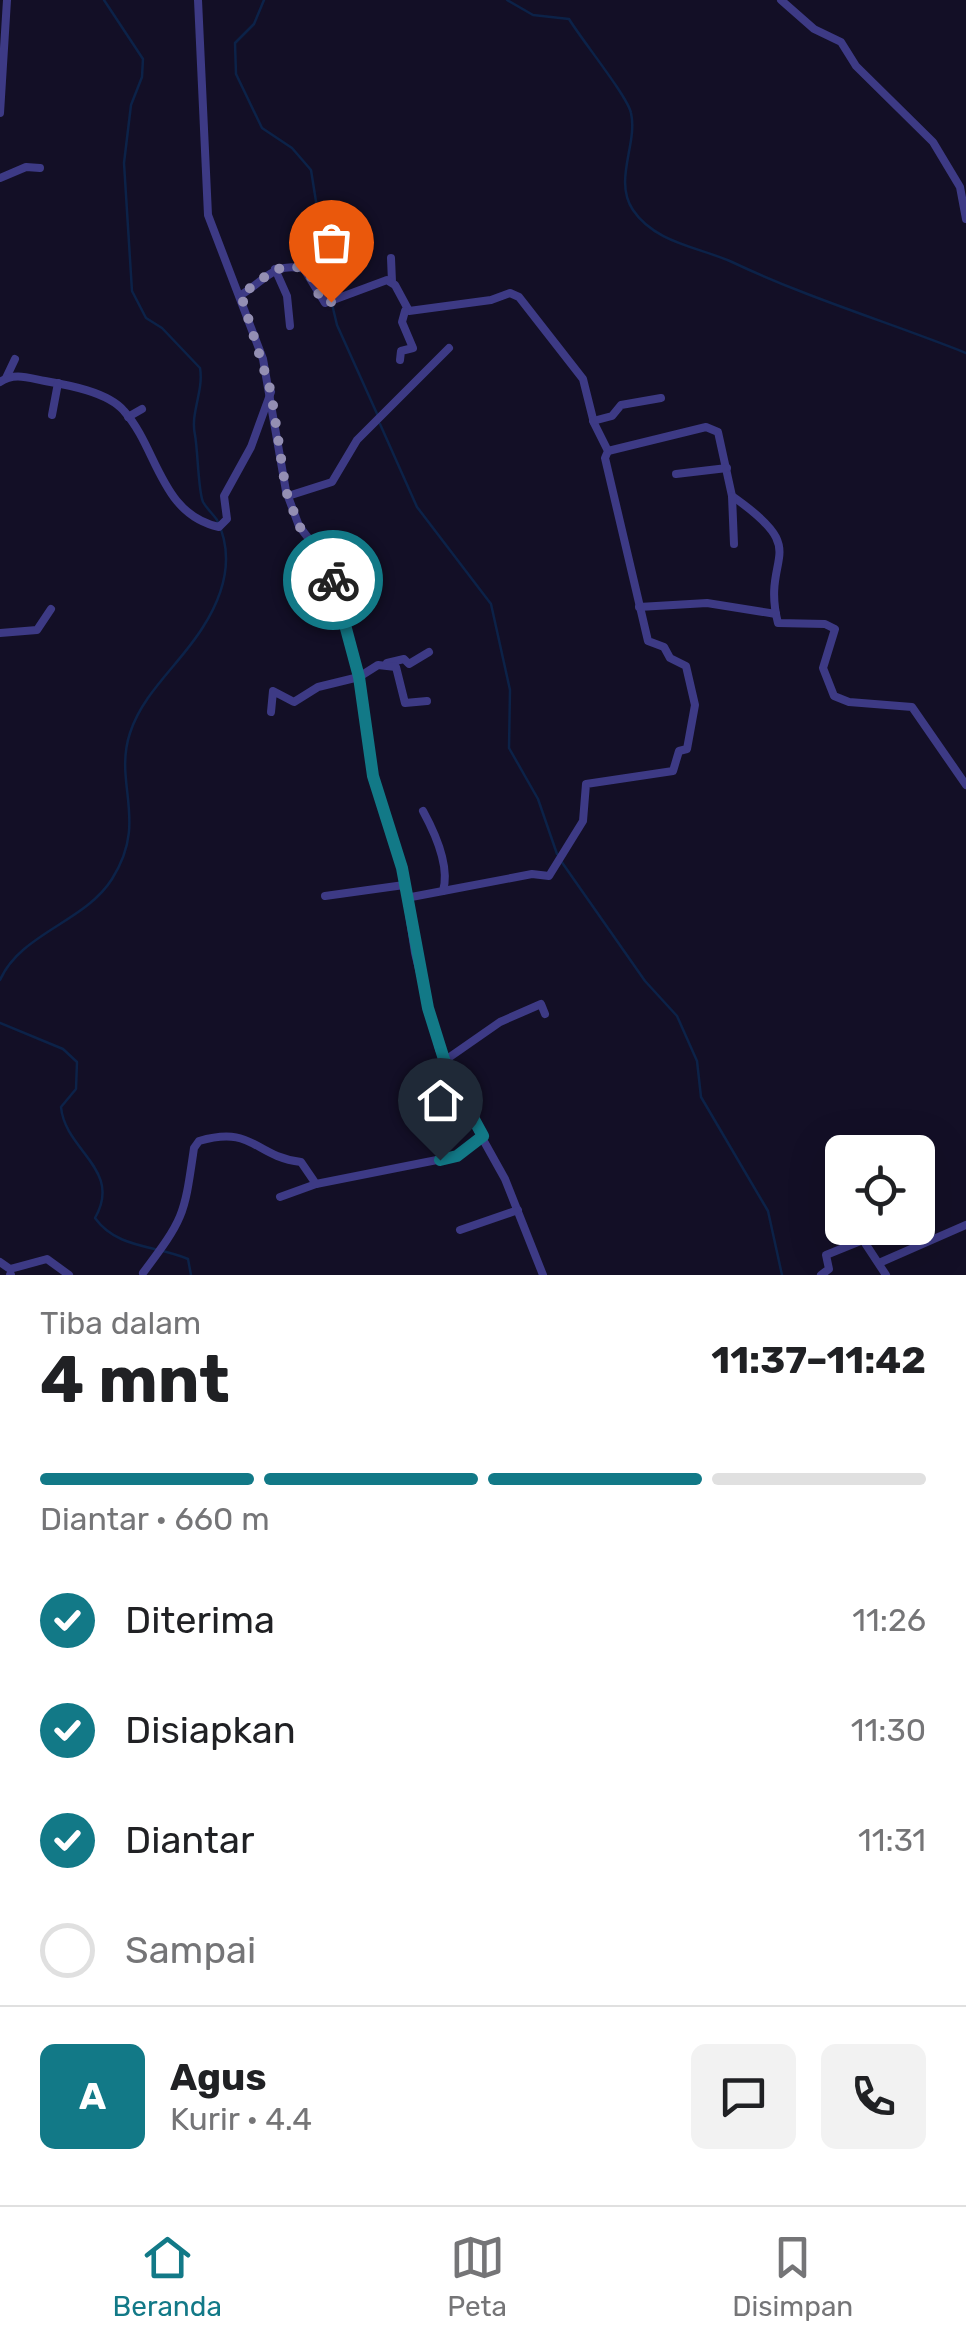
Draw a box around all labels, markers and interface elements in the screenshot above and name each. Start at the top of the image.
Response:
pin [289,200,374,303]
icon: bag [304,215,359,270]
courier [283,530,383,630]
icon: bike [306,553,361,608]
pin [398,1058,483,1161]
icon: home [413,1073,468,1128]
map controls [825,1135,935,1245]
button: locate [825,1135,935,1245]
text: Tiba dalam [40,1304,201,1342]
text: 11:37–11:42 [711,1337,926,1383]
text: 4 mnt [40,1341,230,1418]
text: Diantar · 660 m [40,1500,270,1538]
icon: check [40,1593,95,1648]
text: Diterima [125,1597,275,1643]
text: 11:26 [852,1601,926,1639]
icon: check [40,1703,95,1758]
text: Disiapkan [125,1707,296,1753]
text: 11:30 [851,1711,926,1749]
icon: check [40,1813,95,1868]
text: Diantar [125,1817,254,1863]
text: 11:31 [858,1821,926,1859]
text: Sampai [125,1927,256,1973]
button: chat [691,2044,796,2149]
button: phone [821,2044,926,2149]
text: Agus [170,2054,266,2100]
text: A [79,2073,106,2119]
text: Kurir · 4.4 [170,2100,312,2138]
tab: Beranda [113,2230,222,2323]
tab: Peta [447,2230,507,2323]
tab: Disimpan [732,2230,853,2323]

